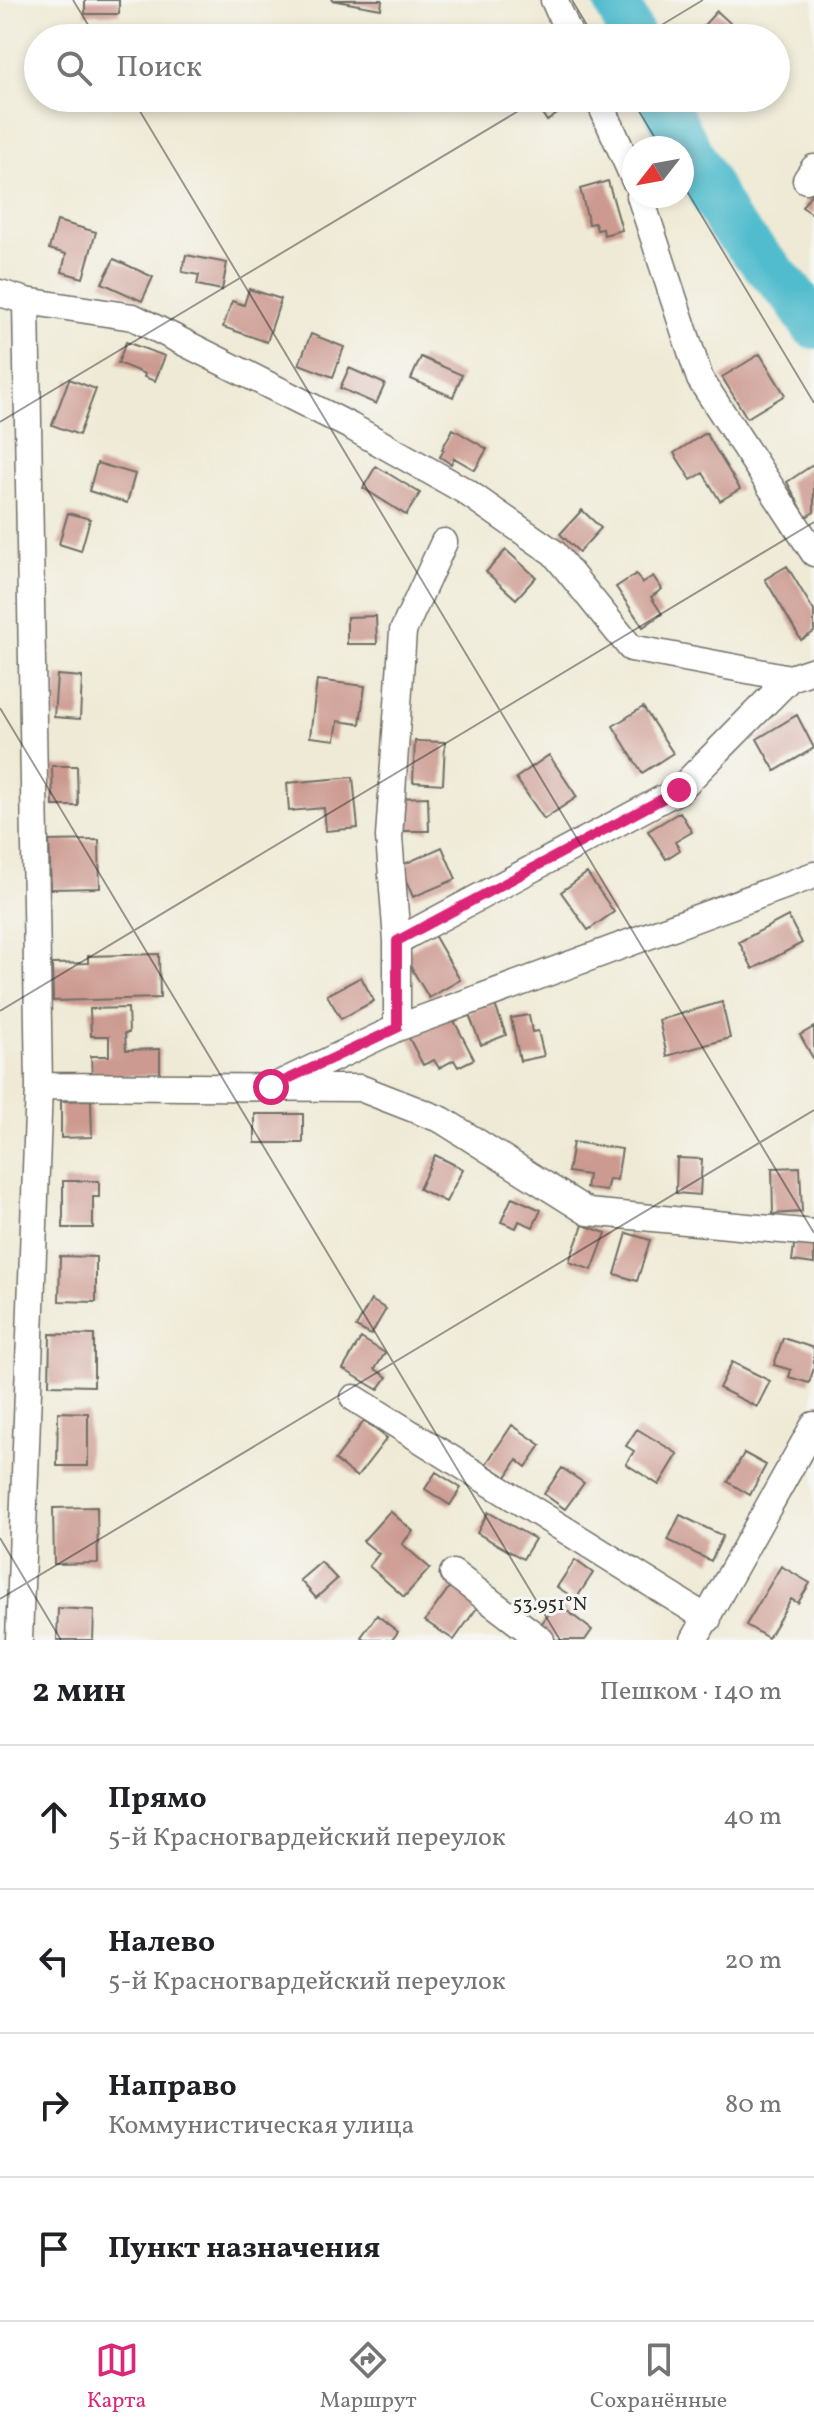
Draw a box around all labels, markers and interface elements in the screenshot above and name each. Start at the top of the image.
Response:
search box [24,24,790,112]
icon: search [52,46,96,90]
text: Поиск [116,47,202,89]
north arrow [622,136,694,208]
route end [661,772,697,808]
route start [253,1069,289,1105]
text: 53.951°N [513,1591,587,1619]
text: 2 мин [32,1669,126,1716]
text: Пешком · 140 m [600,1674,782,1710]
text: Прямо [108,1778,207,1820]
icon: ahead [32,1795,76,1839]
text: 40 m [723,1799,782,1835]
text: 5-й Красногвардейский переулок [108,1820,506,1856]
text: Налево [108,1922,215,1964]
icon: left [32,1939,76,1983]
text: 20 m [724,1943,782,1979]
text: 5-й Красногвардейский переулок [108,1964,506,2000]
text: Направо [108,2066,237,2108]
icon: right [32,2083,76,2127]
text: 80 m [725,2087,782,2123]
text: Коммунистическая улица [108,2108,415,2144]
icon: arrive [32,2227,76,2271]
text: Пункт назначения [108,2228,380,2270]
tab: Карта [87,2338,146,2417]
tab: Маршрут [320,2338,417,2417]
tab: Сохранённые [590,2338,727,2417]

